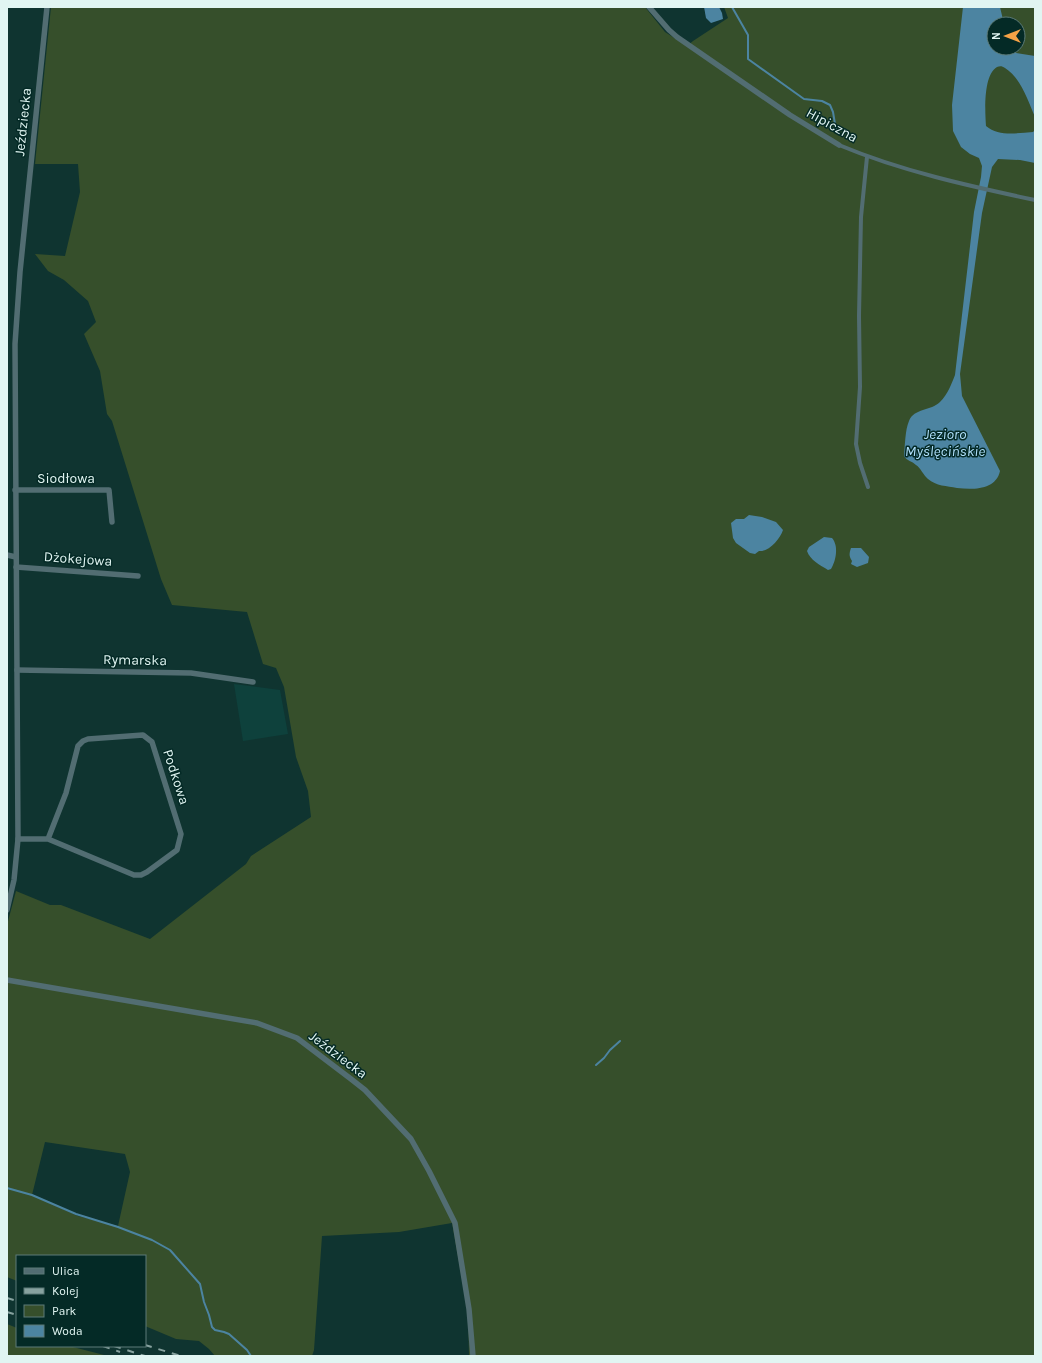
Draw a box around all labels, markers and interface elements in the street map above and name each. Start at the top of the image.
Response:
north arrow [986,16,1026,56]
text: N [990,32,1003,40]
street label: Jeździecka [11,87,35,157]
street label: Hipiczna [803,104,861,146]
water label: Jezioro Myślęcińskie [905,425,985,460]
street label: Siodłowa [37,470,95,487]
street label: Dżokejowa [43,548,113,570]
street label: Rymarska [103,651,167,669]
street label: Podkowa [159,747,193,807]
street label: Jeździecka [305,1028,371,1082]
legend [16,1255,146,1347]
text: Ulica [52,1264,80,1278]
text: Kolej [52,1284,79,1298]
text: Park [52,1304,77,1318]
text: Woda [52,1324,83,1338]

